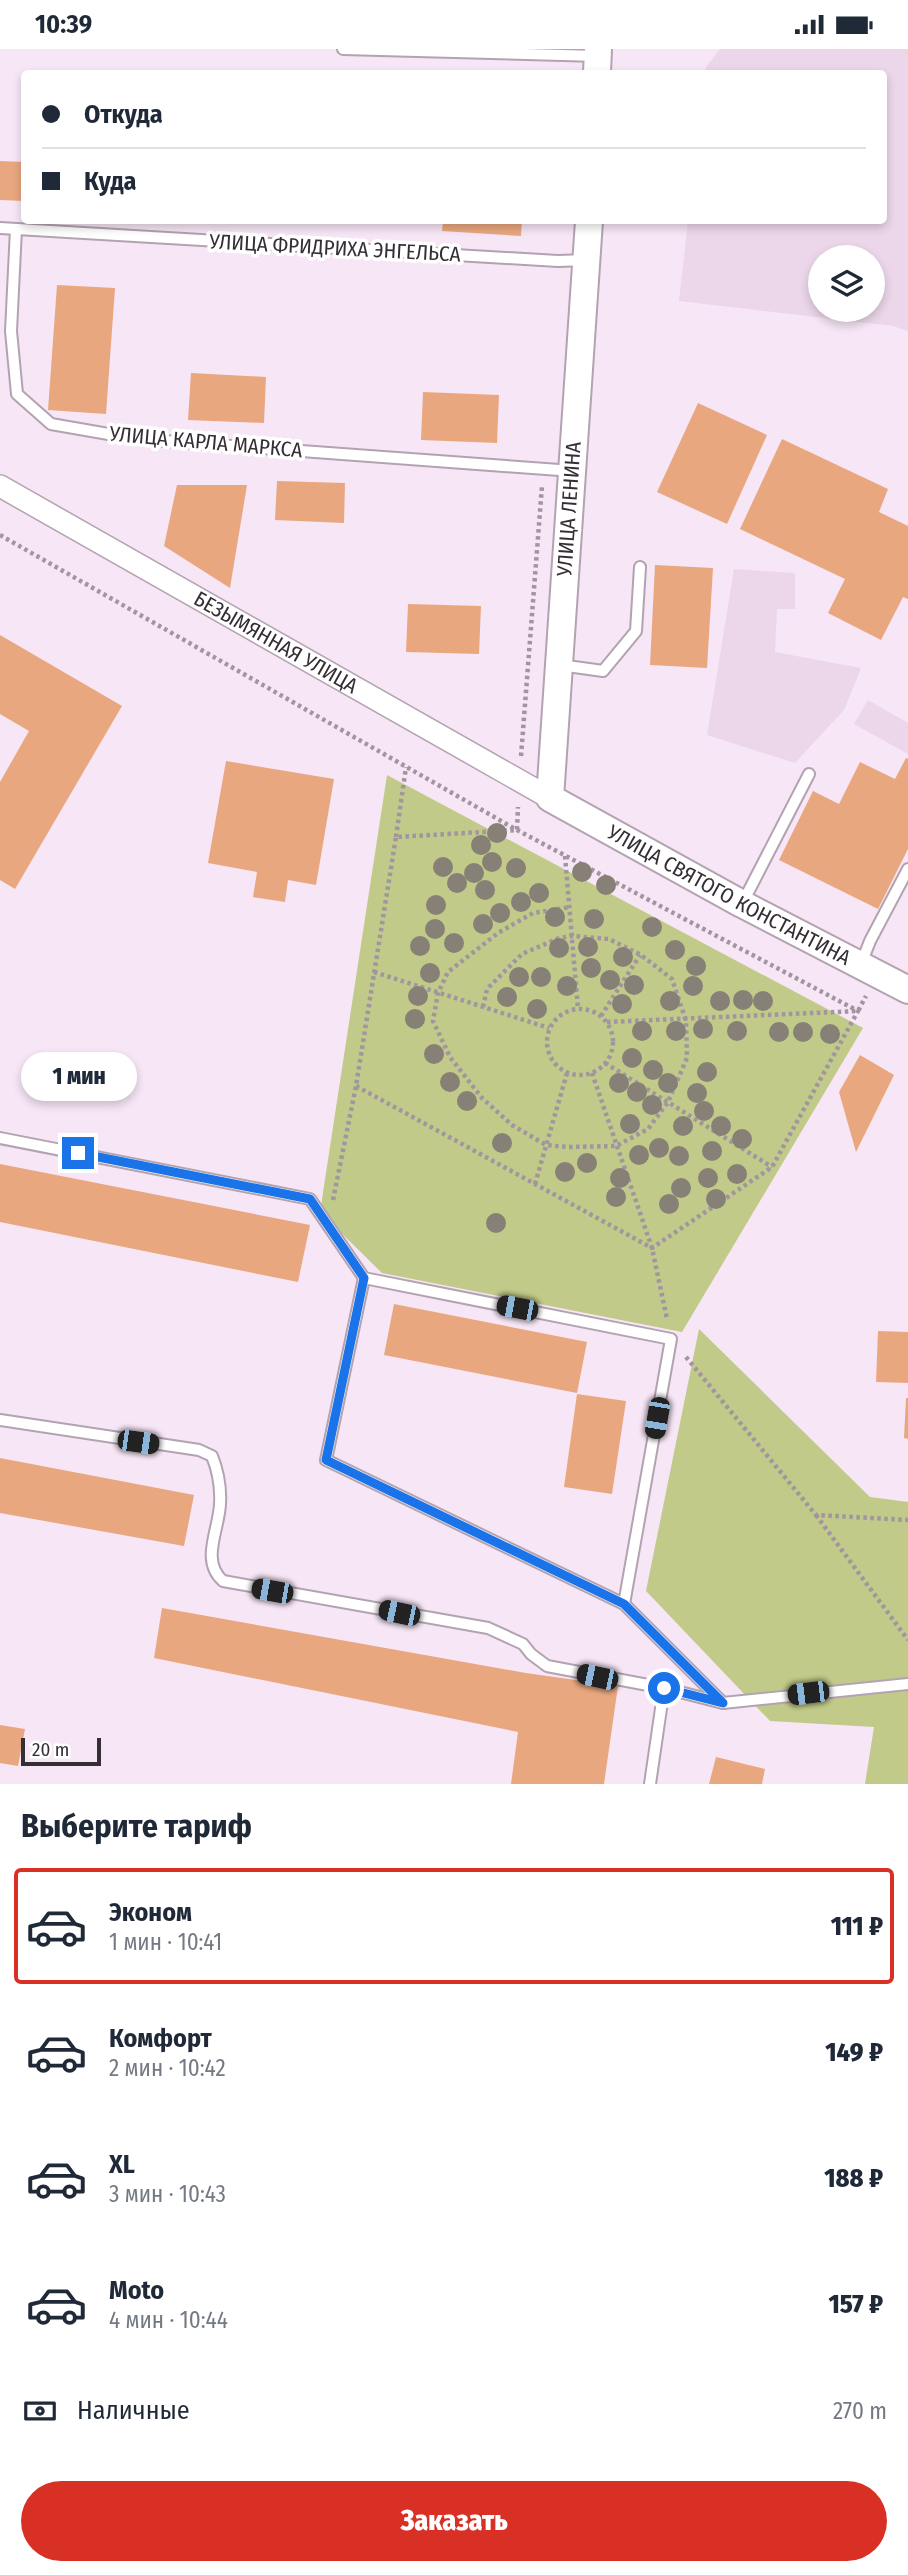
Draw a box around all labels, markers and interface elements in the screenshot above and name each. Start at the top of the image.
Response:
text: 10:39 [35,9,92,40]
text: Откуда [84,99,163,130]
text: Куда [84,166,137,197]
street label: УЛИЦА ФРИДРИХА ЭНГЕЛЬСА [208,228,461,268]
map controls [808,245,885,322]
button: layers [808,245,885,322]
street label: УЛИЦА КАРЛА МАРКСА [108,421,303,463]
street label: УЛИЦА ЛЕНИНА [551,441,587,578]
street label: БЕЗЫМЯННАЯ УЛИЦА [189,586,362,699]
street label: УЛИЦА СВЯТОГО КОНСТАНТИНА [602,819,855,971]
callout: 1 мин [20,1051,136,1101]
text: 1 мин [52,1062,106,1090]
route end [62,1137,94,1169]
car [495,1294,540,1322]
car [644,1395,671,1441]
car [116,1429,161,1455]
car [250,1577,295,1605]
car [377,1598,422,1628]
car [575,1662,620,1692]
route start [648,1672,680,1704]
car [786,1680,831,1706]
scale bar [21,1735,102,1767]
text: 20 m [32,1738,69,1761]
text: Выберите тариф [21,1807,252,1845]
icon: car [25,1895,88,1958]
text: Эконом [109,1897,192,1928]
text: 111 ₽ [831,1911,883,1942]
text: 1 мин · 10:41 [109,1928,222,1956]
icon: car [25,2021,88,2084]
text: Комфорт [109,2023,212,2054]
text: 149 ₽ [825,2037,883,2068]
text: 2 мин · 10:42 [109,2054,226,2082]
icon: car [25,2147,88,2210]
text: XL [109,2149,135,2180]
text: 188 ₽ [824,2163,883,2194]
text: 3 мин · 10:43 [109,2180,226,2208]
icon: car [25,2273,88,2336]
text: Moto [109,2275,164,2306]
text: 157 ₽ [829,2289,883,2320]
text: 4 мин · 10:44 [109,2306,228,2334]
icon: cash [21,2392,59,2430]
text: Наличные [77,2395,190,2426]
text: 270 m [833,2397,887,2425]
button: Заказать [21,2481,887,2561]

